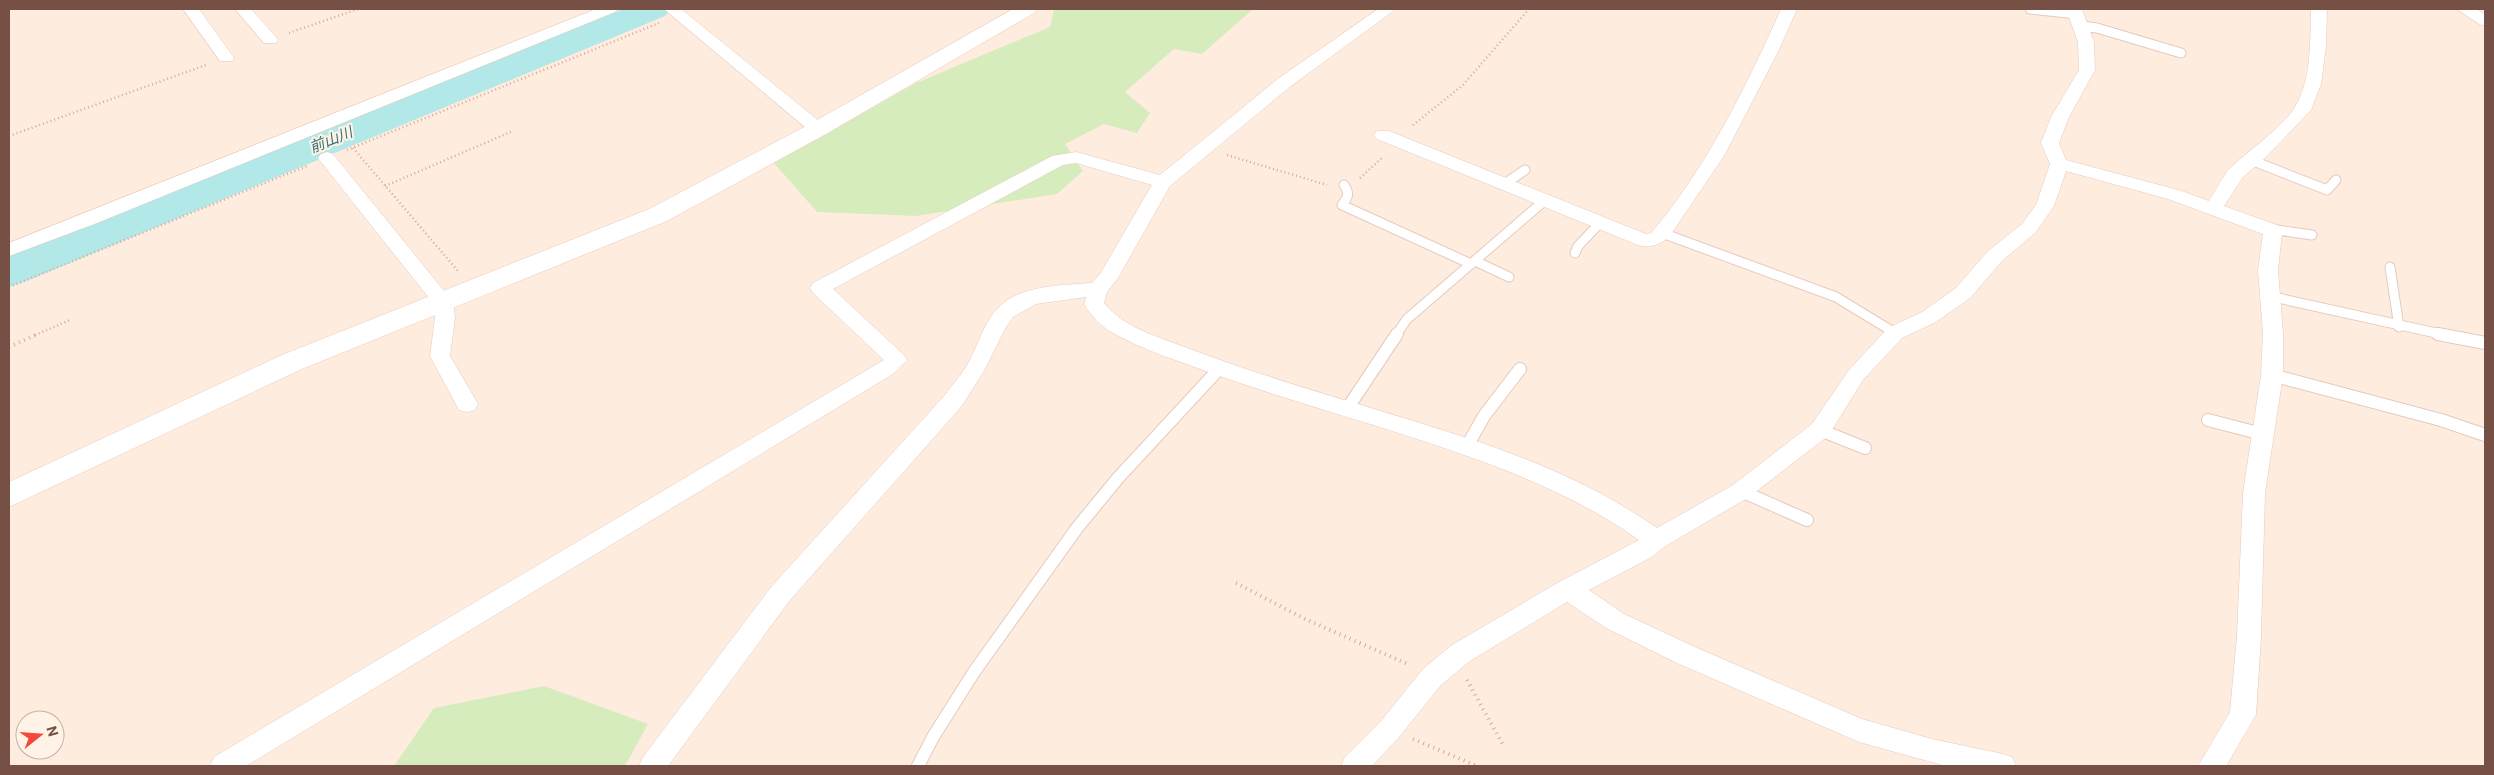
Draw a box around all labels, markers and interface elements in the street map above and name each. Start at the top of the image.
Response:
water label: 前山川 [307,122,357,157]
north arrow [15,710,65,760]
text: N [43,724,62,738]

